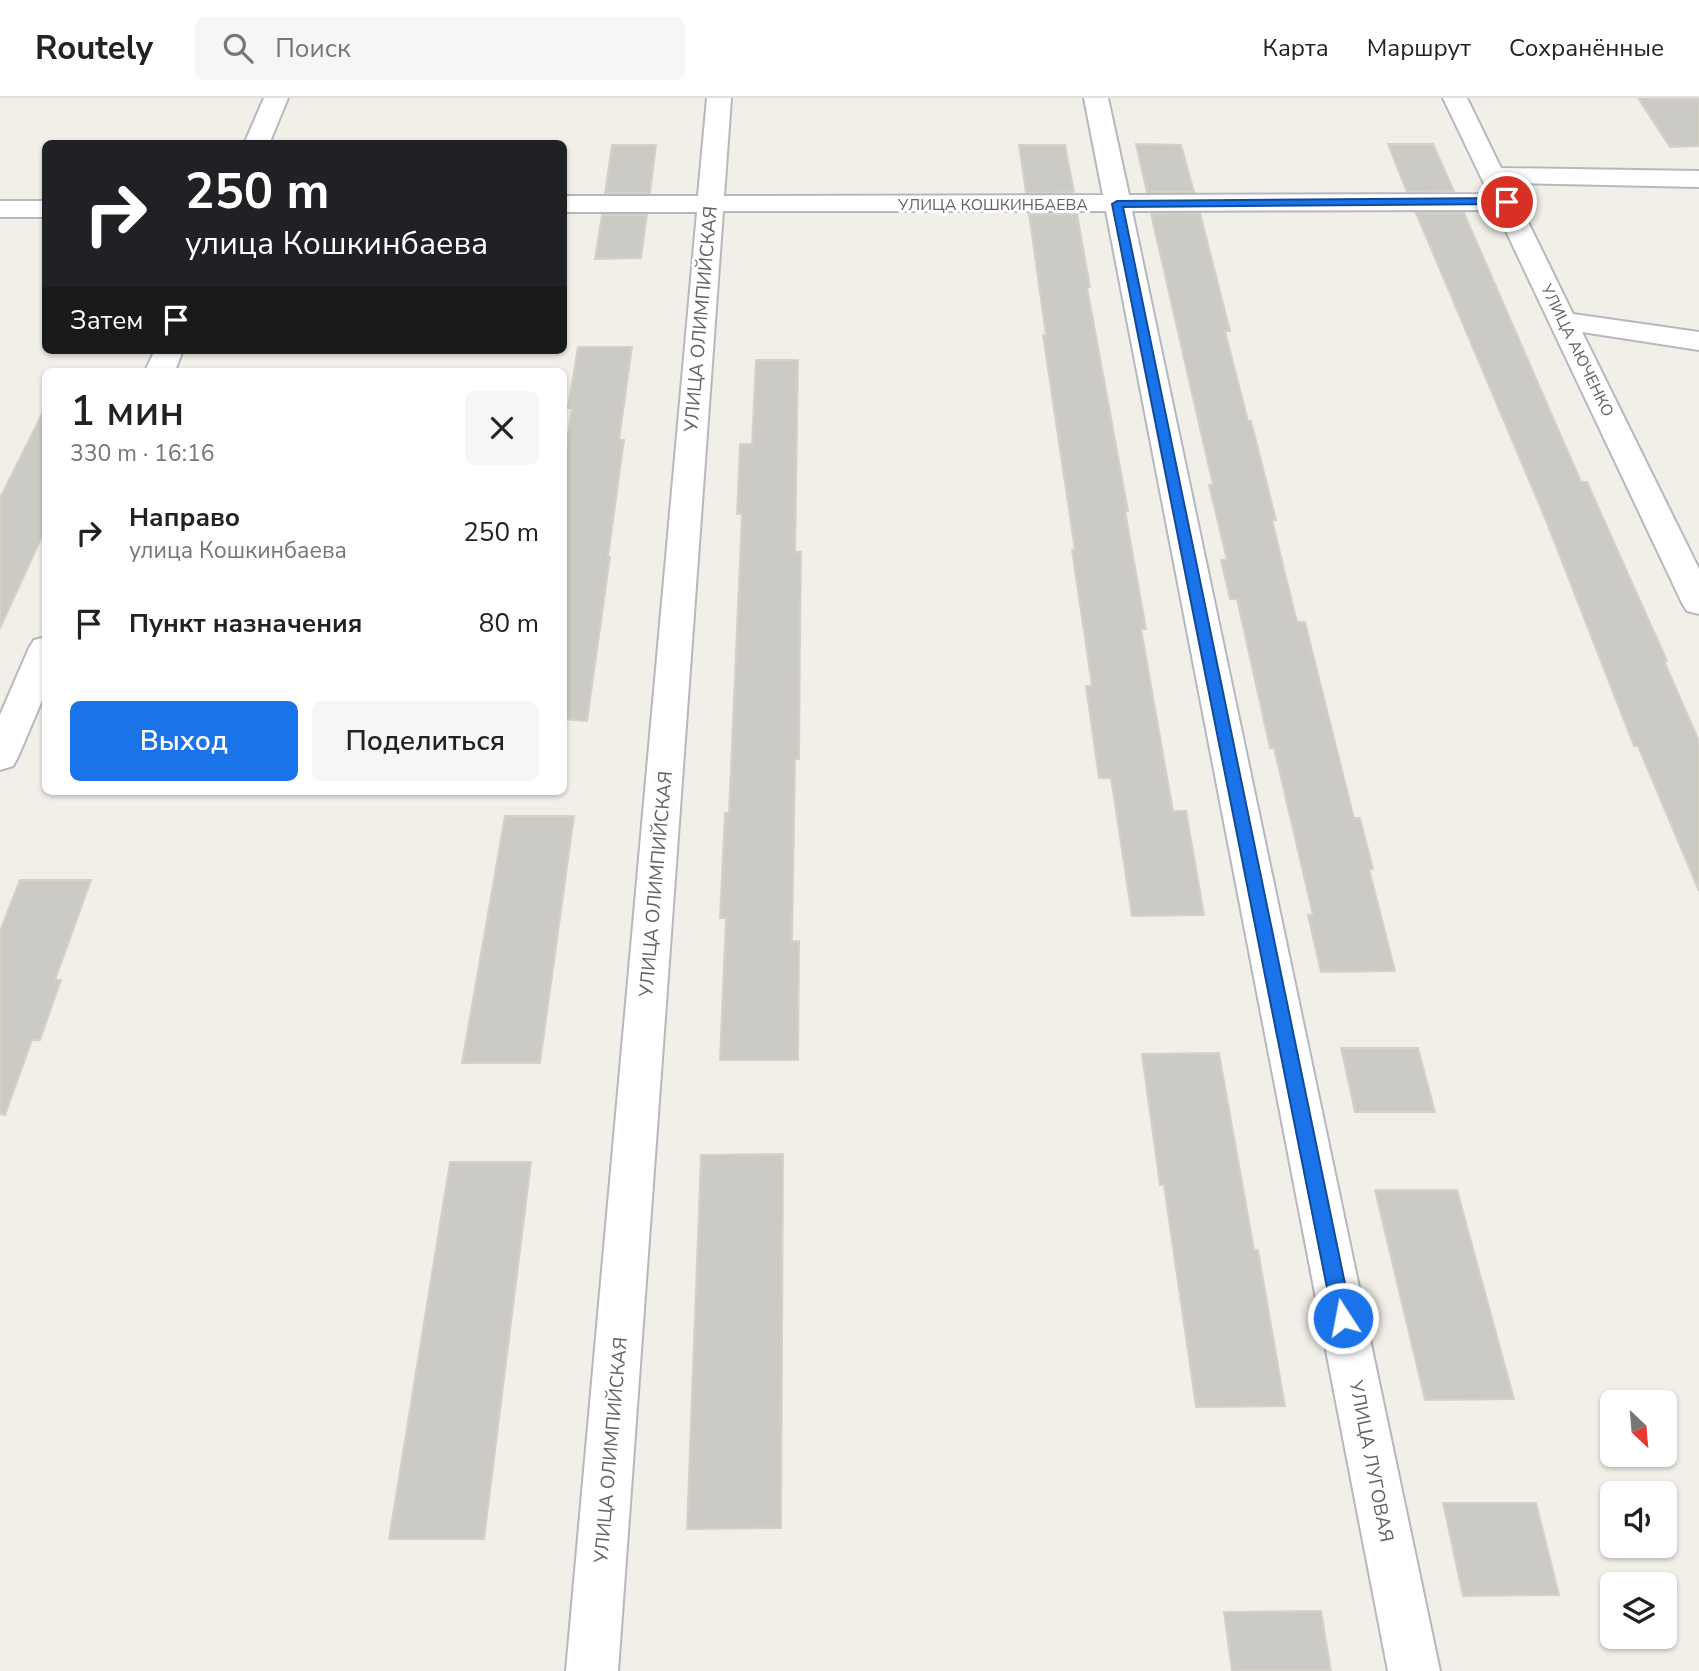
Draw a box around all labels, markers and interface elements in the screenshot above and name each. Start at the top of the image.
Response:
search box [195,17,685,80]
text: Routely [35,26,153,71]
icon: search [219,29,257,67]
text: Поиск [275,31,351,66]
text: Карта [1263,32,1329,64]
text: Маршрут [1367,32,1471,64]
text: Сохранённые [1509,32,1664,64]
text: 250 m [185,158,329,225]
icon: right [70,168,161,259]
pin [1477,172,1537,232]
icon: arrive [1488,183,1526,221]
street label: УЛИЦА КОШКИНБАЕВА [897,194,1088,216]
street label: УЛИЦА ОЛИМПИЙСКАЯ [678,205,724,434]
text: улица Кошкинбаева [185,222,488,265]
street label: УЛИЦА АЮЧЕНКО [1535,280,1619,420]
icon: arrive [157,301,195,339]
text: Затем [70,303,143,338]
text: 1 мин [70,383,184,440]
button: close [465,391,539,465]
text: 330 m · 16:16 [70,438,215,469]
text: Направо [129,500,240,535]
icon: right [70,514,108,552]
text: 250 m [463,515,539,550]
text: улица Кошкинбаева [129,535,347,566]
icon: arrive [70,605,108,643]
text: Пункт назначения [129,606,362,641]
text: 80 m [479,606,539,641]
button: Выход [70,701,298,781]
button: Поделиться [312,701,539,781]
street label: УЛИЦА ОЛИМПИЙСКАЯ [633,770,679,999]
position arrow [1306,1281,1380,1355]
street label: УЛИЦА ОЛИМПИЙСКАЯ [588,1336,634,1565]
street label: УЛИЦА ЛУГОВАЯ [1342,1377,1399,1544]
north arrow [1600,1390,1676,1466]
map controls [1600,1390,1677,1649]
button: sound [1600,1481,1677,1558]
button: layers [1600,1572,1677,1649]

